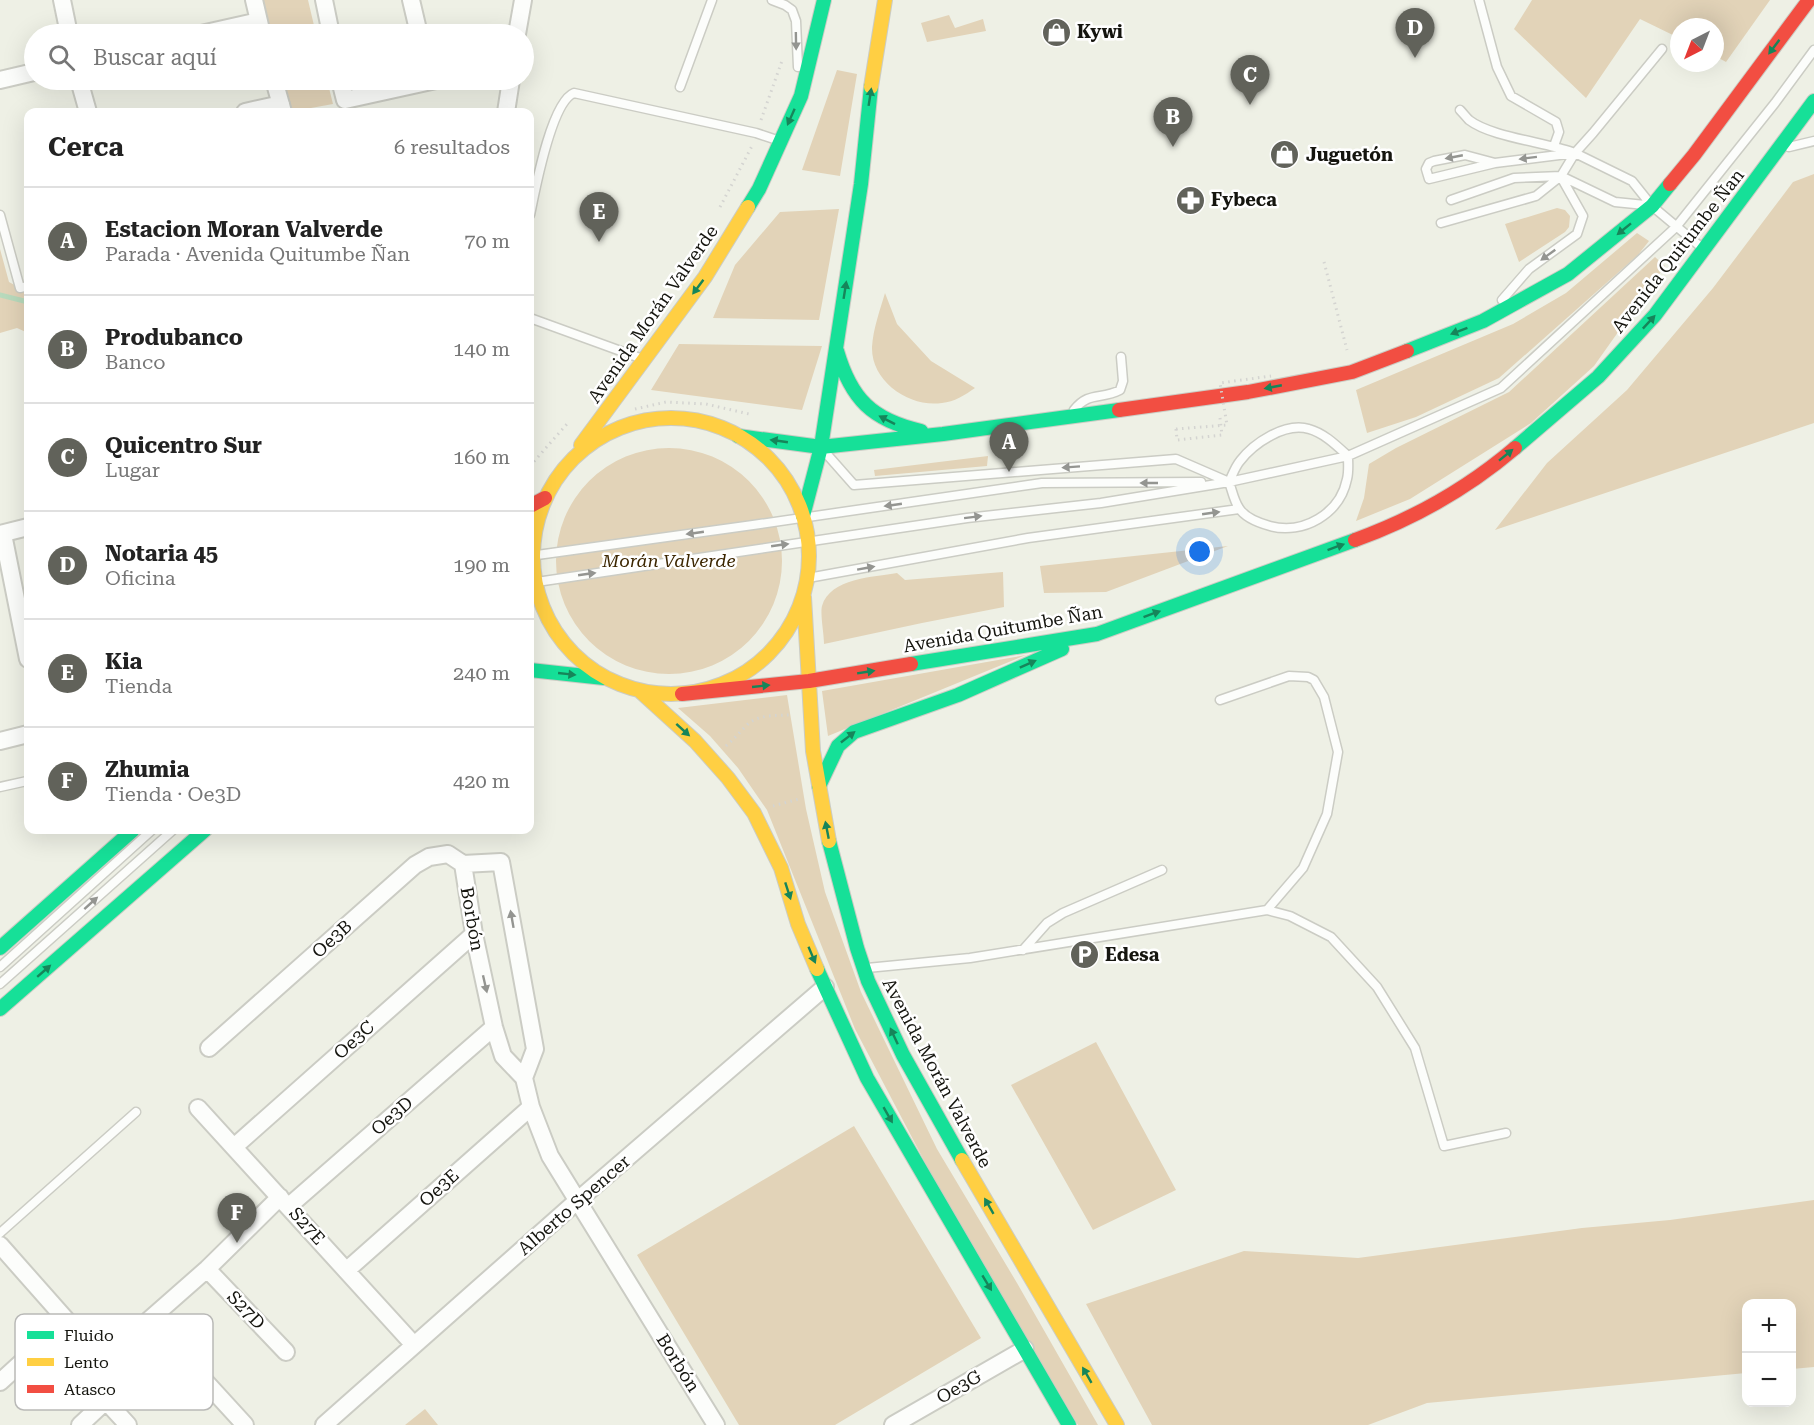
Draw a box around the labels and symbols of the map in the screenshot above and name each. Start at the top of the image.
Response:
pin: D [1396,8,1434,58]
shop icon: Kywi [1040,16,1072,48]
north arrow [1670,18,1724,72]
place label: Kywi [1077,21,1123,42]
one-way arrow [791,32,801,51]
one-way arrow [1769,39,1781,54]
pin: C [1230,56,1270,105]
one-way arrow [865,87,874,106]
pin: B [1154,98,1192,147]
one-way arrow [787,108,796,125]
shop icon: Juguetón [1269,139,1301,171]
place label: Juguetón [1306,144,1393,165]
one-way arrow [1444,153,1463,162]
one-way arrow [1519,153,1538,162]
street label: Avenida Quitumbe Ñan [1607,164,1748,337]
pharmacy icon: Fybeca [1174,184,1206,216]
place label: Fybeca [1211,189,1277,210]
pin: E [580,192,618,242]
street label: Avenida Morán Valverde [583,221,722,406]
one-way arrow [1616,222,1632,235]
one-way arrow [1540,249,1556,261]
one-way arrow [692,280,704,295]
one-way arrow [840,280,849,299]
one-way arrow [1642,315,1656,330]
one-way arrow [1450,327,1468,336]
one-way arrow [1263,383,1282,392]
one-way arrow [879,415,896,425]
pin: A [990,422,1028,472]
one-way arrow [770,437,789,446]
one-way arrow [1498,448,1514,461]
one-way arrow [1061,462,1080,472]
one-way arrow [1140,478,1159,487]
one-way arrow [883,500,902,509]
one-way arrow [1202,509,1221,518]
one-way arrow [964,512,983,522]
one-way arrow [685,529,704,538]
your location [1185,537,1214,566]
one-way arrow [771,541,790,550]
one-way arrow [1327,542,1345,552]
park label: Morán Valverde [601,550,736,571]
one-way arrow [856,563,875,572]
one-way arrow [578,569,597,578]
street label: Avenida Quitumbe Ñan [902,601,1105,656]
one-way arrow [1143,608,1161,618]
one-way arrow [1020,659,1038,669]
one-way arrow [857,667,876,676]
one-way arrow [557,669,576,679]
one-way arrow [751,681,770,691]
one-way arrow [675,723,690,736]
one-way arrow [840,731,856,744]
one-way arrow [822,821,831,840]
one-way arrow [784,882,793,900]
street label: Borbón [457,885,489,953]
one-way arrow [83,896,98,910]
one-way arrow [507,909,516,928]
street label: Oe3B [307,915,356,962]
parking icon: Edesa [1068,939,1100,971]
place label: Edesa [1105,944,1160,965]
one-way arrow [807,947,817,965]
one-way arrow [36,965,51,978]
one-way arrow [480,974,490,993]
street label: Avenida Morán Valverde [878,974,996,1171]
street label: Oe3C [329,1016,378,1063]
one-way arrow [889,1028,898,1045]
street label: Oe3D [367,1092,417,1139]
one-way arrow [883,1107,893,1124]
street label: Alberto Spencer [513,1150,634,1259]
street label: Oe3E [415,1164,463,1211]
pin: F [218,1194,256,1243]
one-way arrow [983,1198,994,1214]
street label: S27E [285,1203,330,1249]
one-way arrow [981,1275,992,1291]
street label: S27D [223,1286,270,1333]
legend [15,1314,213,1410]
text: Fluido [64,1326,114,1345]
street label: Borbón [652,1330,705,1396]
text: Lento [64,1353,109,1372]
street label: Oe3G [933,1365,985,1408]
one-way arrow [1083,1366,1093,1383]
text: Atasco [64,1380,116,1399]

